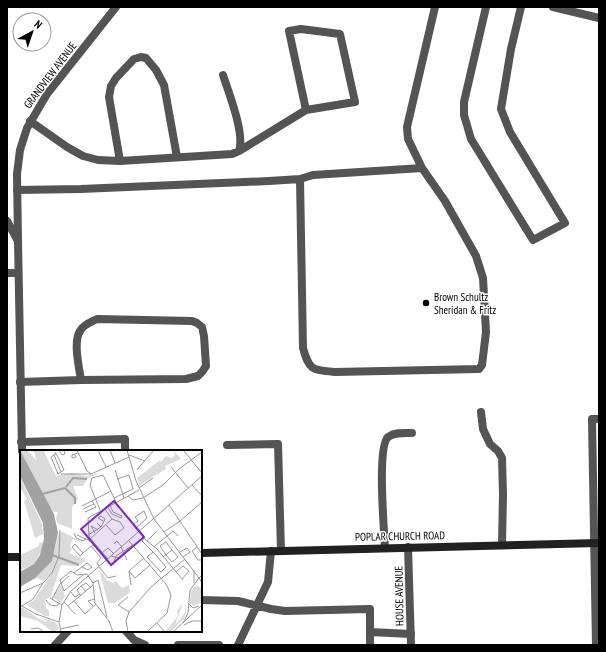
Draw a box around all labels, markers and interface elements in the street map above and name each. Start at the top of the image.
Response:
north arrow [12,12,52,52]
text: N [32,17,45,32]
street label: GRANDVIEW AVENUE [20,39,80,111]
place label: Brown Schultz Sheridan & Fritz [434,290,496,317]
marker: Brown Schultz Sheridan & Fritz [421,298,431,308]
inset map [20,450,202,632]
street label: POPLAR CHURCH ROAD [355,528,445,544]
street label: HOUSE AVENUE [391,566,407,626]

